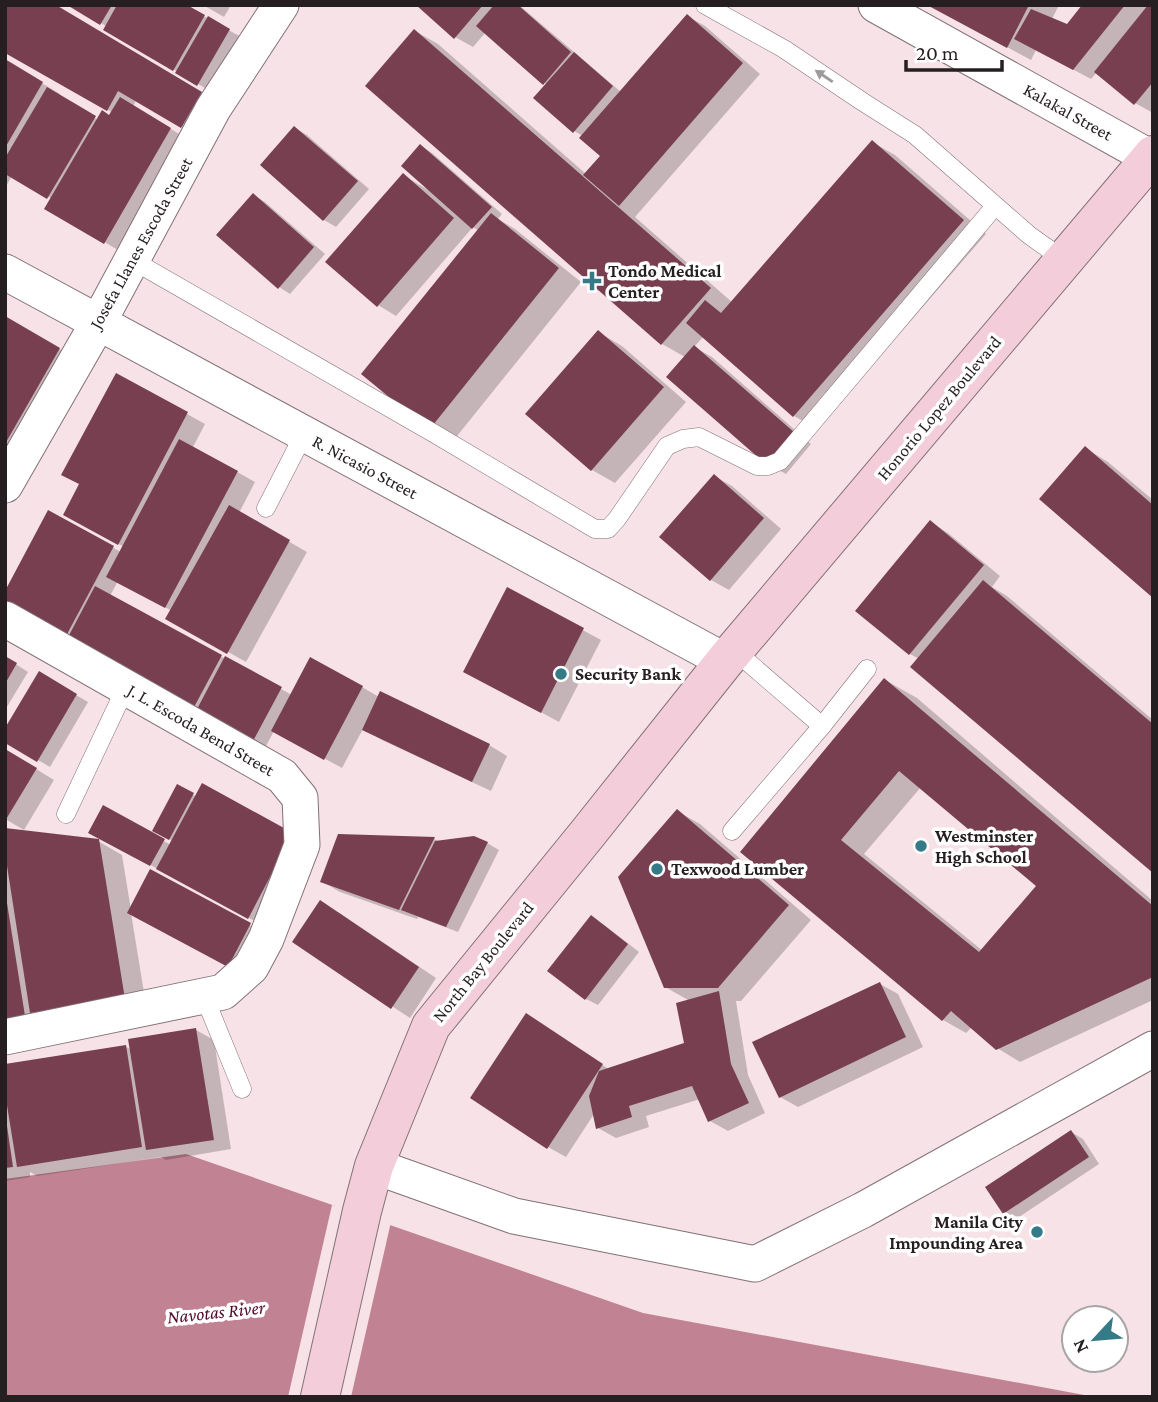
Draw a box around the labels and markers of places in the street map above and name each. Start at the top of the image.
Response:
place label: Tondo Medical Center [608,261,722,302]
marker: Tondo Medical Center [582,271,602,291]
place label: Security Bank [575,664,681,684]
marker: Security Bank [553,666,569,682]
place label: Westminster High School [934,826,1033,867]
marker: Westminster High School [913,838,929,854]
place label: Texwood Lumber [671,859,804,879]
marker: Texwood Lumber [649,861,665,877]
place label: Manila City Impounding Area [889,1212,1023,1253]
marker: Manila City Impounding Area [1029,1224,1045,1240]

